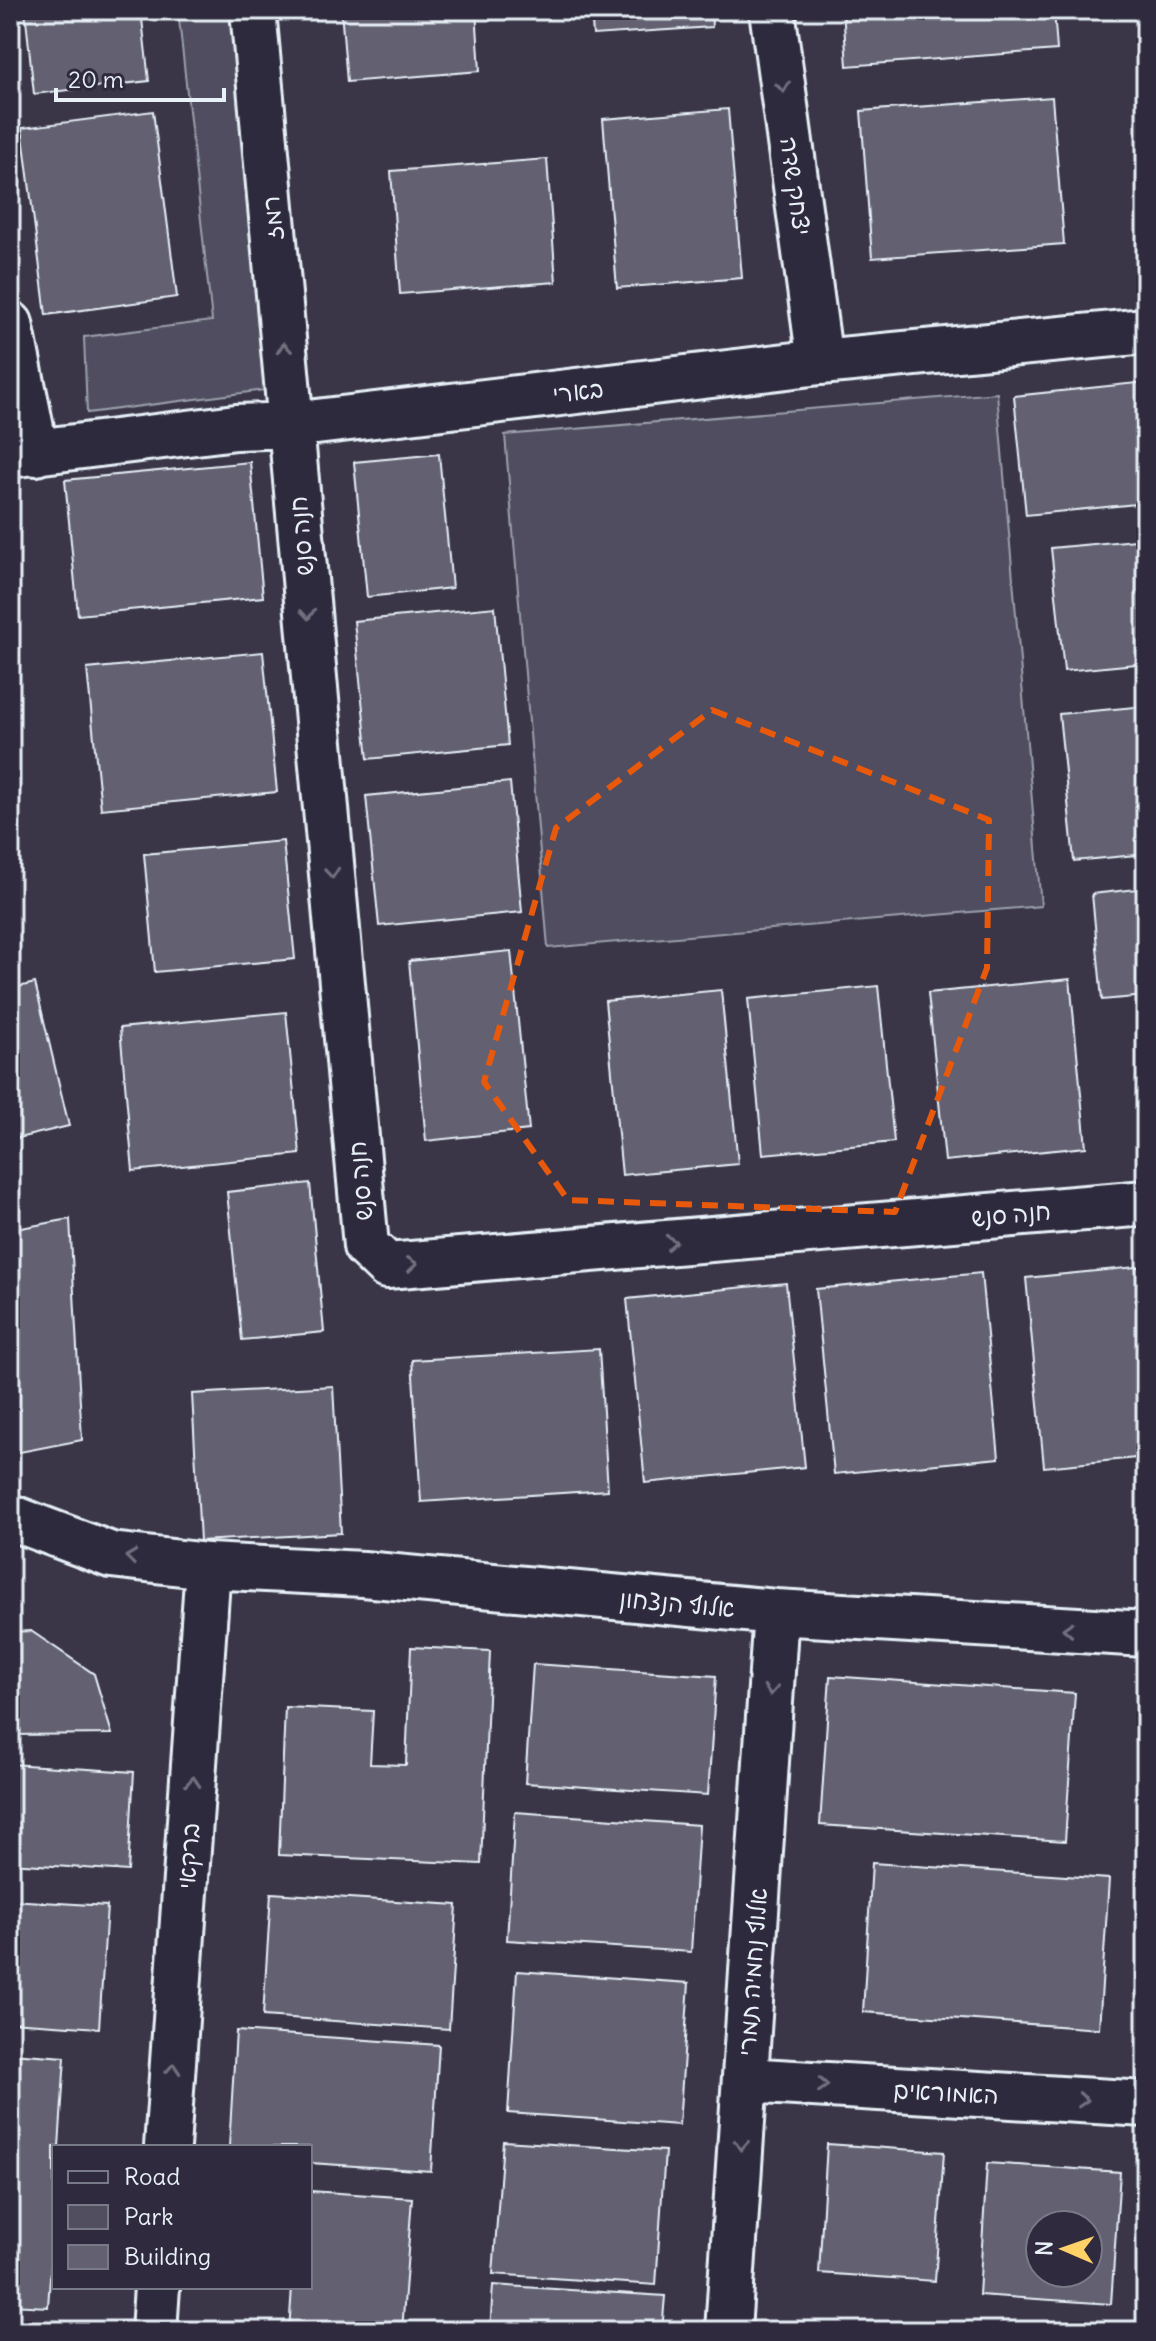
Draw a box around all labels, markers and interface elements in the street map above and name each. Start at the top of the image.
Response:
scale bar [56,52,224,102]
text: 20 m [68,64,124,94]
one-way arrow [774,80,791,94]
street label: יצחק שדה [774,135,818,237]
street label: רמז [255,195,289,241]
one-way arrow [276,341,293,354]
street label: בארי [551,373,605,409]
street label: חנה סנש [283,495,319,577]
one-way arrow [300,608,317,621]
one-way arrow [323,867,340,880]
street label: חנה סנש [342,1140,378,1222]
street label: חנה סנש [970,1196,1052,1232]
one-way arrow [665,1234,678,1251]
one-way arrow [406,1255,419,1272]
one-way arrow [124,1549,138,1566]
street label: אלוף הנצחון [618,1583,736,1623]
one-way arrow [1061,1621,1074,1638]
one-way arrow [763,1684,780,1697]
one-way arrow [184,1775,201,1788]
street label: ברקאי [171,1822,205,1890]
street label: אלוף נחמיה תמרי [731,1887,773,2057]
one-way arrow [164,2062,181,2075]
street label: האמוראים [893,2074,999,2110]
one-way arrow [817,2076,830,2093]
one-way arrow [1077,2091,1090,2108]
one-way arrow [733,2139,750,2152]
legend [52,2145,312,2289]
text: Road [124,2161,180,2191]
text: Park [124,2201,174,2231]
north arrow [1024,2209,1104,2289]
text: N [1030,2240,1058,2256]
text: Building [124,2241,211,2271]

